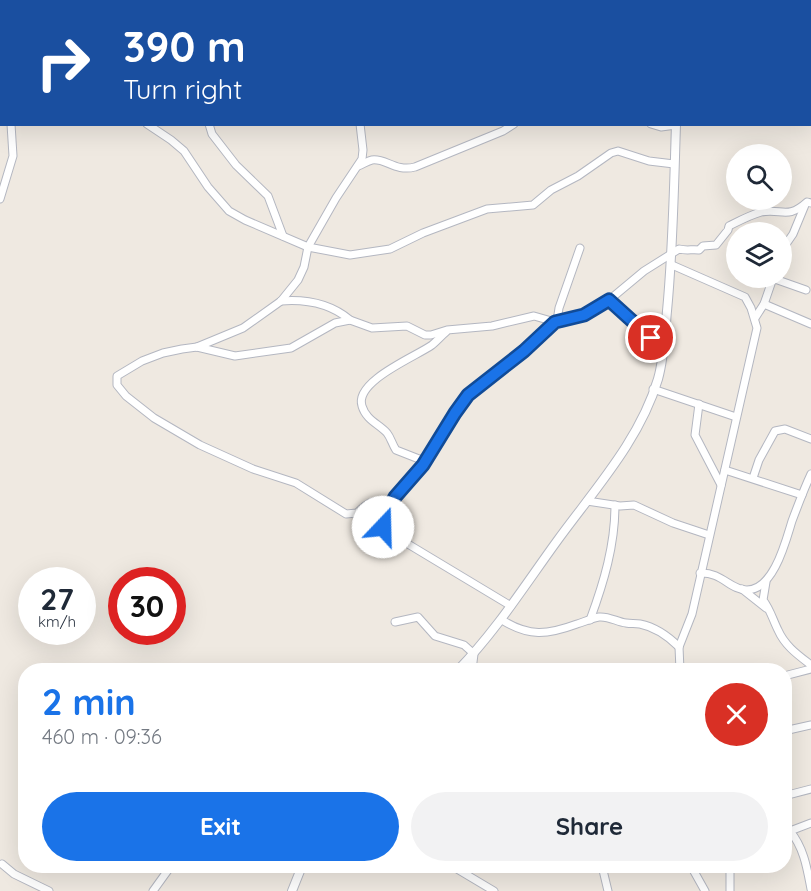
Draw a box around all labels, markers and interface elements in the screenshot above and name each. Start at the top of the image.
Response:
text: 390 m [123,20,246,73]
icon: right [24,24,102,102]
text: Turn right [123,72,242,106]
map controls [726,144,792,288]
button: search [726,144,792,210]
button: layers [726,222,792,288]
pin [625,312,676,363]
icon: arrive [634,321,667,354]
position arrow [351,495,415,559]
speed limit sign: 30 [108,567,186,645]
text: 27 [40,580,74,618]
text: km/h [38,612,76,631]
text: 2 min [42,679,136,724]
button: close [705,683,768,746]
text: 460 m · 09:36 [42,724,162,749]
button: Exit [42,792,399,861]
button: Share [411,792,768,861]

